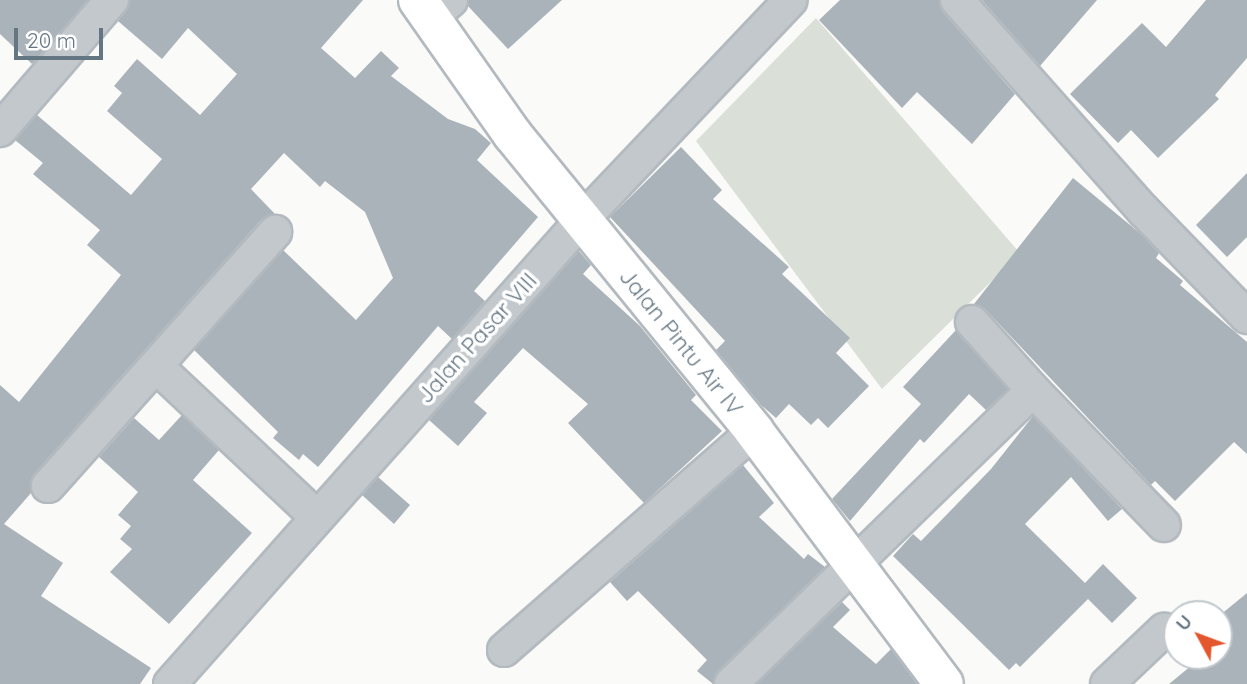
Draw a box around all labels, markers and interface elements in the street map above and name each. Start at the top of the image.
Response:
scale bar [18,14,107,58]
text: 20 m [27,27,76,53]
street label: Jalan Pintu Air IV [613,263,749,421]
street label: Jalan Pasar VIII [411,267,543,409]
north arrow [1163,600,1233,670]
text: U [1170,610,1197,635]

